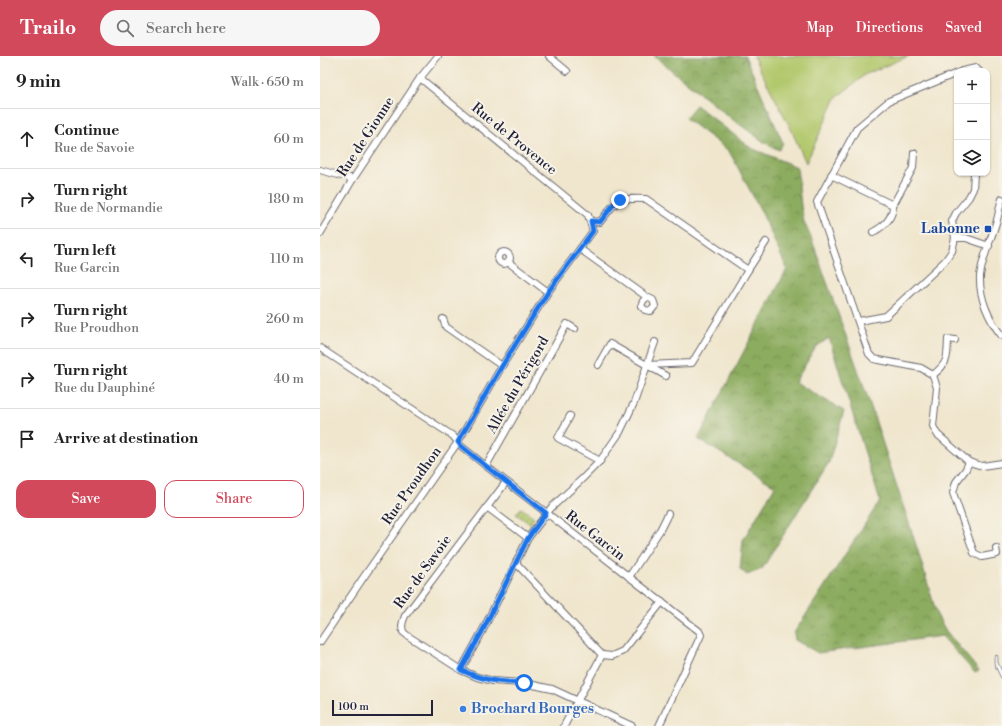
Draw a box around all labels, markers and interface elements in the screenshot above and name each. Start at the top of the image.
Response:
search box [100,10,380,46]
text: Trailo [20,16,76,40]
icon: search [114,17,136,39]
text: Search here [146,19,226,38]
text: Map [806,19,834,37]
text: Directions [856,19,923,37]
text: Saved [945,19,982,37]
map controls [954,68,990,176]
button: + [954,68,990,104]
text: 9 min [16,71,61,93]
text: Walk · 650 m [231,74,304,90]
street label: Rue de Gionne [333,93,399,181]
street label: Rue de Provence [468,99,560,179]
button: − [954,104,990,140]
text: Continue [54,121,119,140]
icon: ahead [16,128,38,150]
text: 60 m [273,131,304,147]
text: Rue de Savoie [54,140,135,156]
button: layers [954,140,990,176]
text: Turn right [54,181,128,200]
icon: right [16,188,38,210]
text: 180 m [268,191,304,207]
route end [611,191,629,209]
text: Rue de Normandie [54,200,163,216]
place label: Labonne [921,220,980,238]
marker: Labonne [983,224,993,234]
text: Turn left [54,241,116,260]
icon: left [16,248,38,270]
text: 110 m [270,251,304,267]
text: Rue Garcin [54,260,120,276]
text: Turn right [54,301,128,320]
icon: right [16,308,38,330]
text: 260 m [266,311,304,327]
text: Rue Proudhon [54,320,139,336]
street label: Allée du Périgord [482,333,553,438]
text: Turn right [54,361,128,380]
icon: right [16,368,38,390]
text: 40 m [274,371,304,387]
text: Rue du Dauphiné [54,380,155,396]
icon: arrive [16,428,38,450]
text: Arrive at destination [54,429,198,448]
street label: Rue Proudhon [378,443,446,529]
button: Save [16,480,156,518]
button: Share [164,480,304,518]
street label: Rue Garcin [562,507,629,565]
street label: Rue de Savoie [390,532,456,612]
route start [515,674,533,692]
scale bar [332,698,433,717]
text: 100 m [338,700,369,714]
place label: Brochard Bourges [471,700,594,718]
marker: Brochard Bourges [458,704,468,714]

